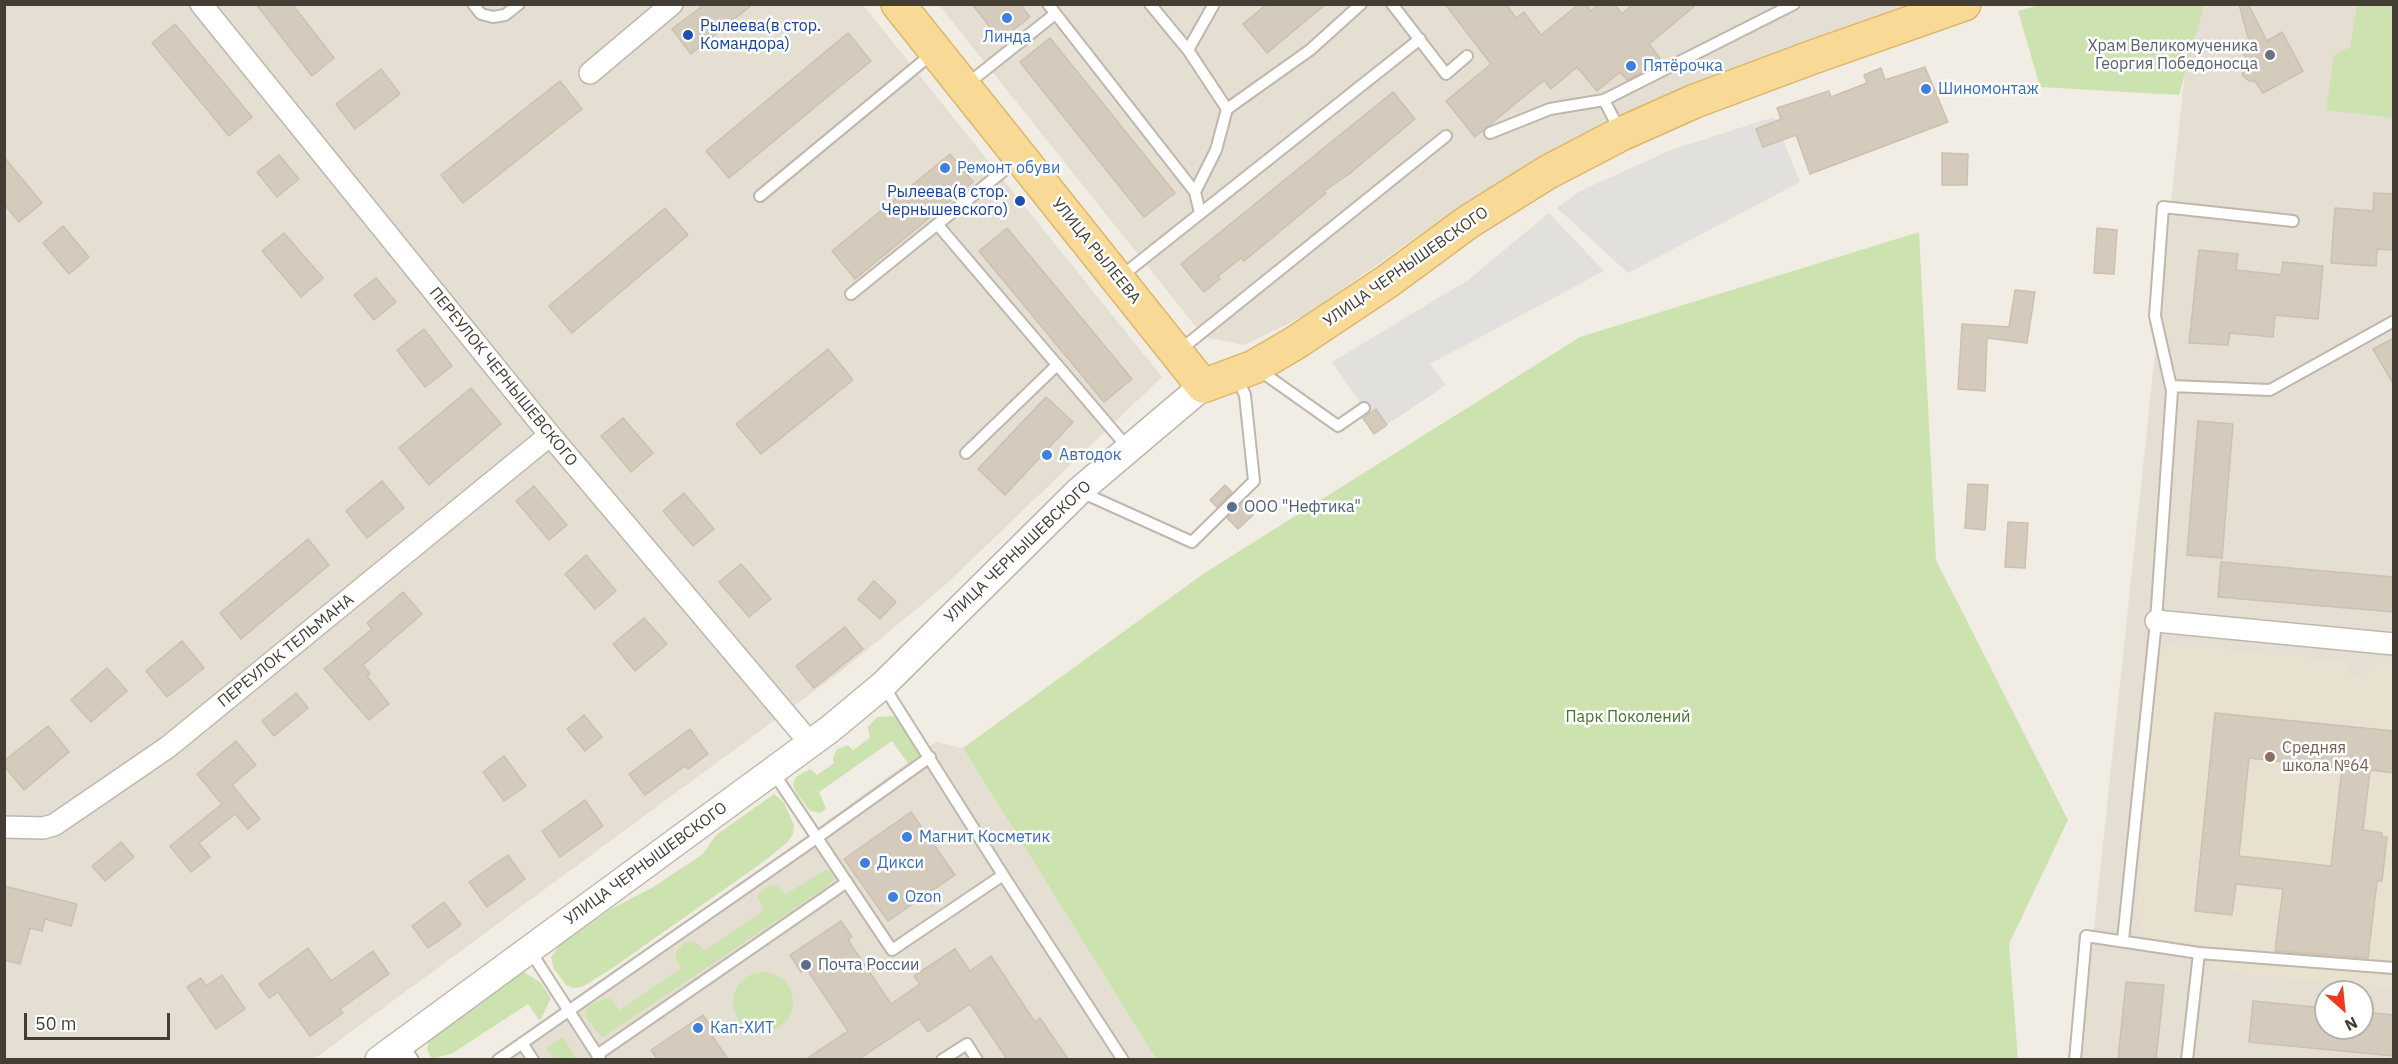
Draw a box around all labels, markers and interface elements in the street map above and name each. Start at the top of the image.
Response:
marker: Линда [1000,11,1014,25]
place label: Рылеева(в стор. Командора) [700,16,821,54]
place label: Линда [983,27,1031,47]
marker: Рылеева(в стор. Командора) [681,28,695,42]
place label: Храм Великомученика Георгия Победоносца [2088,36,2258,74]
marker: Храм Великомученика Георгия Победоносца [2263,48,2277,62]
place label: Пятёрочка [1643,56,1723,76]
marker: Пятёрочка [1624,59,1638,73]
place label: Шиномонтаж [1938,79,2039,99]
marker: Шиномонтаж [1919,82,1933,96]
place label: Ремонт обуви [957,158,1060,178]
marker: Ремонт обуви [938,161,952,175]
place label: Рылеева(в стор. Чернышевского) [882,182,1008,220]
marker: Рылеева(в стор. Чернышевского) [1013,194,1027,208]
street label: УЛИЦА РЫЛЕЕВА [1047,194,1145,308]
street label: УЛИЦА ЧЕРНЫШЕВСКОГО [1320,203,1492,331]
street label: ПЕРЕУЛОК ЧЕРНЫШЕВСКОГО [425,284,581,470]
place label: Автодок [1059,445,1122,465]
marker: Автодок [1040,448,1054,462]
street label: УЛИЦА ЧЕРНЫШЕВСКОГО [941,477,1095,627]
place label: ООО "Нефтика" [1244,497,1361,517]
marker: ООО "Нефтика" [1225,500,1239,514]
street label: ПЕРЕУЛОК ТЕЛЬМАНА [214,590,358,712]
park label: Парк Поколений [1565,707,1691,727]
place label: Средняя школа №64 [2282,738,2369,776]
marker: Средняя школа №64 [2263,750,2277,764]
street label: УЛИЦА ЧЕРНЫШЕВСКОГО [561,798,731,930]
place label: Магнит Косметик [919,827,1050,847]
marker: Магнит Косметик [900,830,914,844]
place label: Дикси [877,853,924,873]
marker: Дикси [858,856,872,870]
place label: Ozon [905,887,942,907]
marker: Ozon [886,890,900,904]
place label: Почта России [818,955,919,975]
marker: Почта России [799,958,813,972]
north arrow [2314,980,2374,1040]
scale bar [27,1001,172,1039]
text: 50 m [35,1012,77,1035]
text: N [2342,1013,2361,1036]
place label: Кап-ХИТ [710,1018,774,1038]
marker: Кап-ХИТ [691,1021,705,1035]

